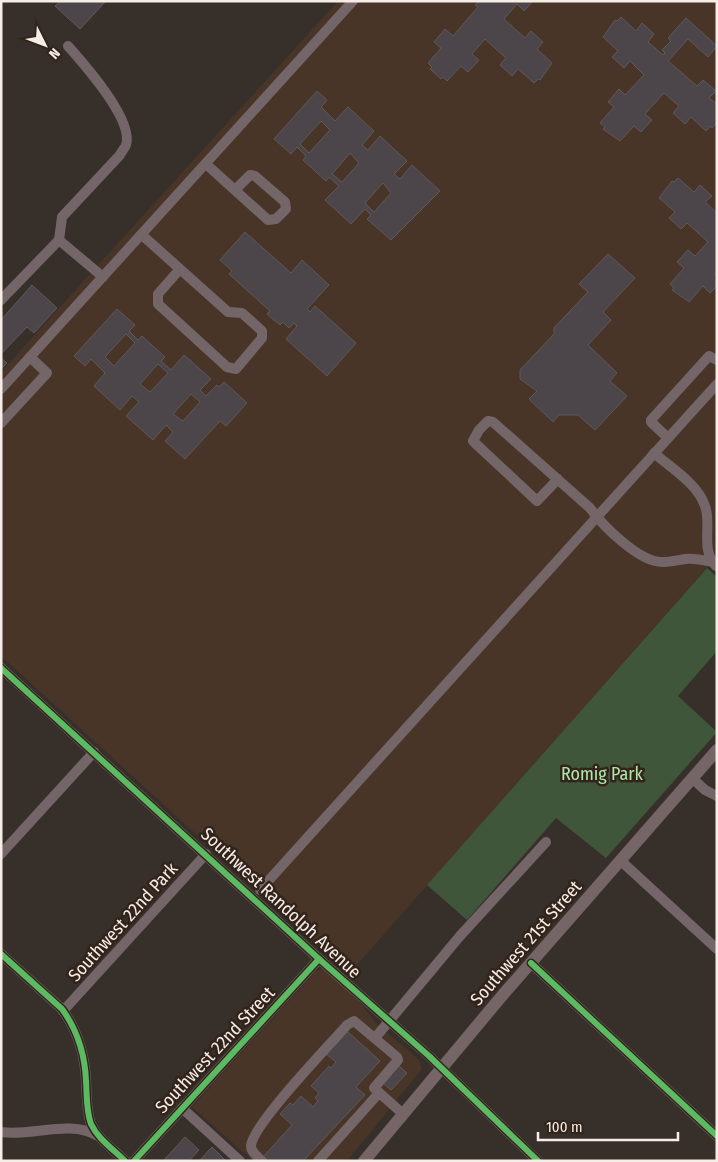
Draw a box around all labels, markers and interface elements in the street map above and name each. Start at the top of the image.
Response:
north arrow [20,20,70,70]
text: N [45,45,63,62]
park label: Romig Park [561,763,644,785]
street label: Southwest Randolph Avenue [196,823,366,983]
street label: Southwest 22nd Park [64,857,183,986]
street label: Southwest 21st Street [466,876,586,1010]
street label: Southwest 22nd Street [151,982,279,1118]
scale bar [538,1110,678,1142]
text: 100 m [546,1118,583,1136]

